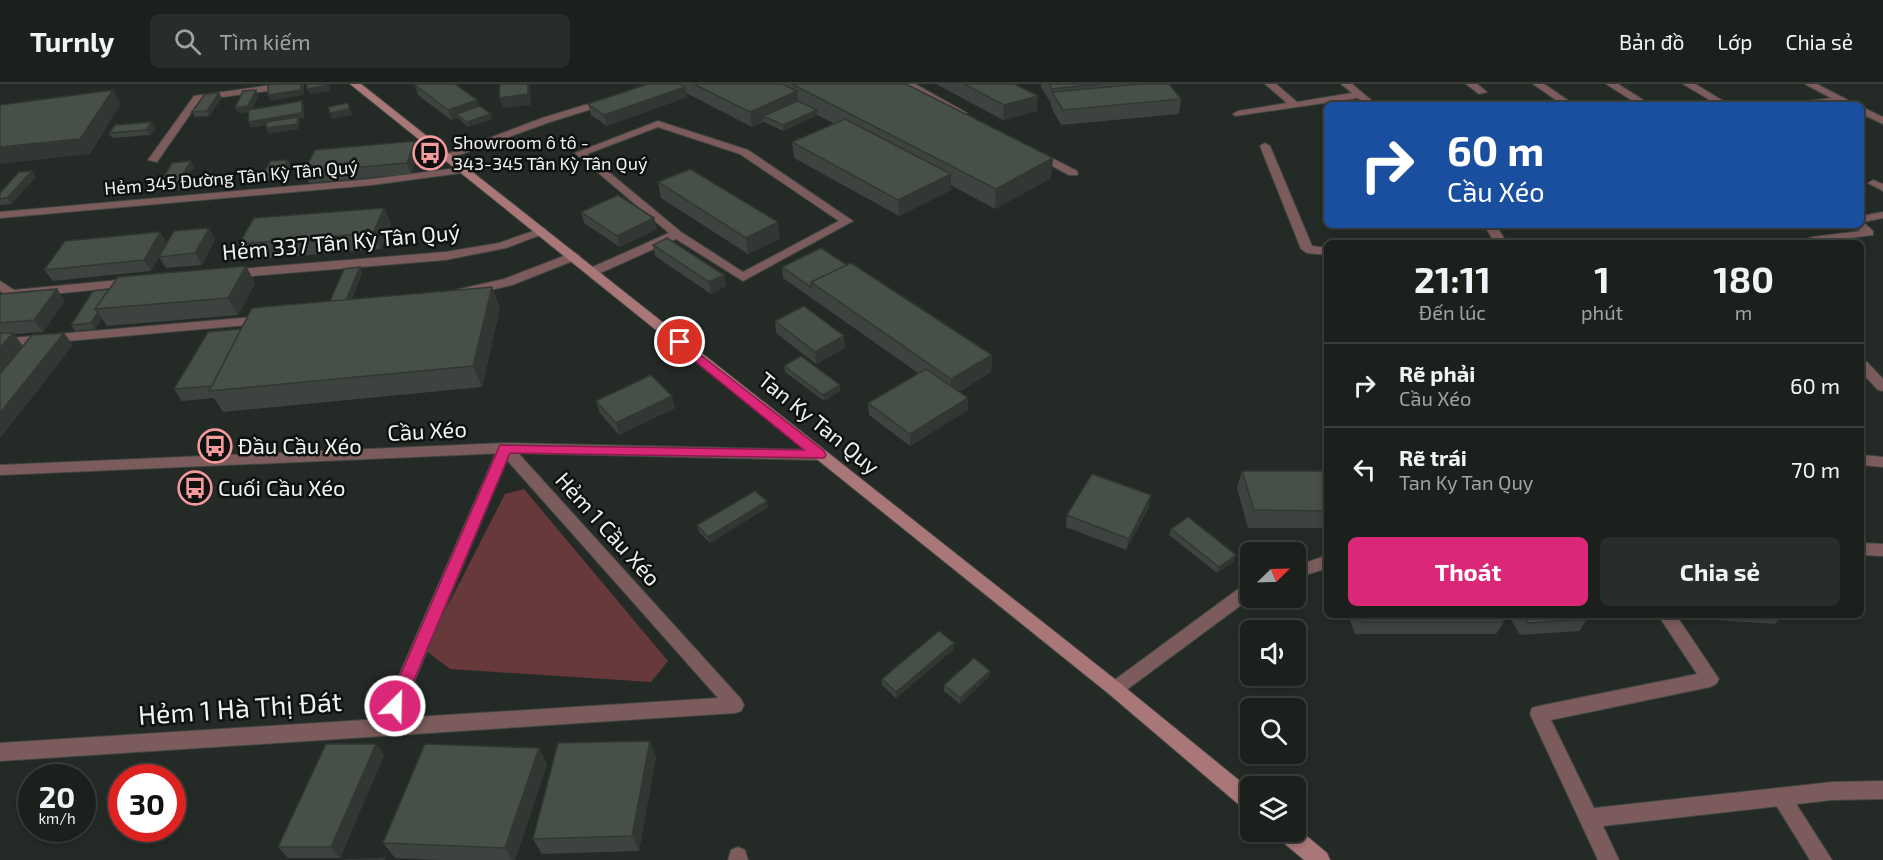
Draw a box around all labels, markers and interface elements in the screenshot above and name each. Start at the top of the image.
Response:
search box [150,14,570,68]
text: Turnly [30,24,114,58]
icon: search [171,25,204,58]
text: Tìm kiếm [219,28,311,54]
text: Bản đồ [1619,29,1684,54]
text: Lớp [1717,29,1752,54]
text: Chia sẻ [1785,29,1853,54]
text: 60 m [1447,124,1544,174]
icon: right [1348,126,1426,204]
place label: Showroom ô tô - 343-345 Tân Kỳ Tân Quý [453,131,648,174]
bus stop icon: Showroom ô tô - 343-345 Tân Kỳ Tân Quý [412,135,448,171]
street label: Hẻm 345 Đường Tân Kỳ Tân Quý [103,155,359,199]
text: Cầu Xéo [1447,175,1545,207]
street label: Hẻm 337 Tân Kỳ Tân Quý [221,218,461,265]
text: 21:11 [1414,257,1491,300]
text: 1 [1594,257,1610,300]
text: 180 [1713,257,1774,300]
text: Đến lúc [1419,300,1486,324]
text: phút [1581,300,1623,324]
text: m [1735,300,1752,324]
pin [654,316,705,367]
icon: arrive [663,325,696,358]
text: Rẽ phải [1399,360,1475,386]
street label: Tan Ky Tan Quy [753,366,886,480]
icon: right [1348,369,1381,402]
text: 60 m [1790,372,1840,398]
text: Cầu Xéo [1399,386,1471,410]
street label: Cầu Xéo [387,415,467,445]
bus stop icon: Đầu Cầu Xéo [197,428,233,464]
place label: Đầu Cầu Xéo [238,432,362,458]
text: Rẽ trái [1399,444,1467,470]
icon: left [1348,453,1381,486]
text: 70 m [1791,456,1840,482]
street label: Hẻm 1 Cầu Xéo [551,466,667,590]
bus stop icon: Cuối Cầu Xéo [177,470,213,506]
text: Tan Ky Tan Quy [1399,470,1533,494]
place label: Cuối Cầu Xéo [218,474,345,500]
button: Thoát [1348,537,1588,606]
button: Chia sẻ [1600,537,1840,606]
north arrow [1240,542,1306,608]
map controls [1240,542,1306,842]
button: sound [1240,620,1306,686]
position arrow [363,674,427,738]
street label: Hẻm 1 Hà Thị Đát [137,684,343,730]
button: search [1240,698,1306,764]
speed limit sign: 30 [108,764,186,842]
button: layers [1240,776,1306,842]
text: 20 [39,778,75,814]
text: km/h [38,809,76,827]

